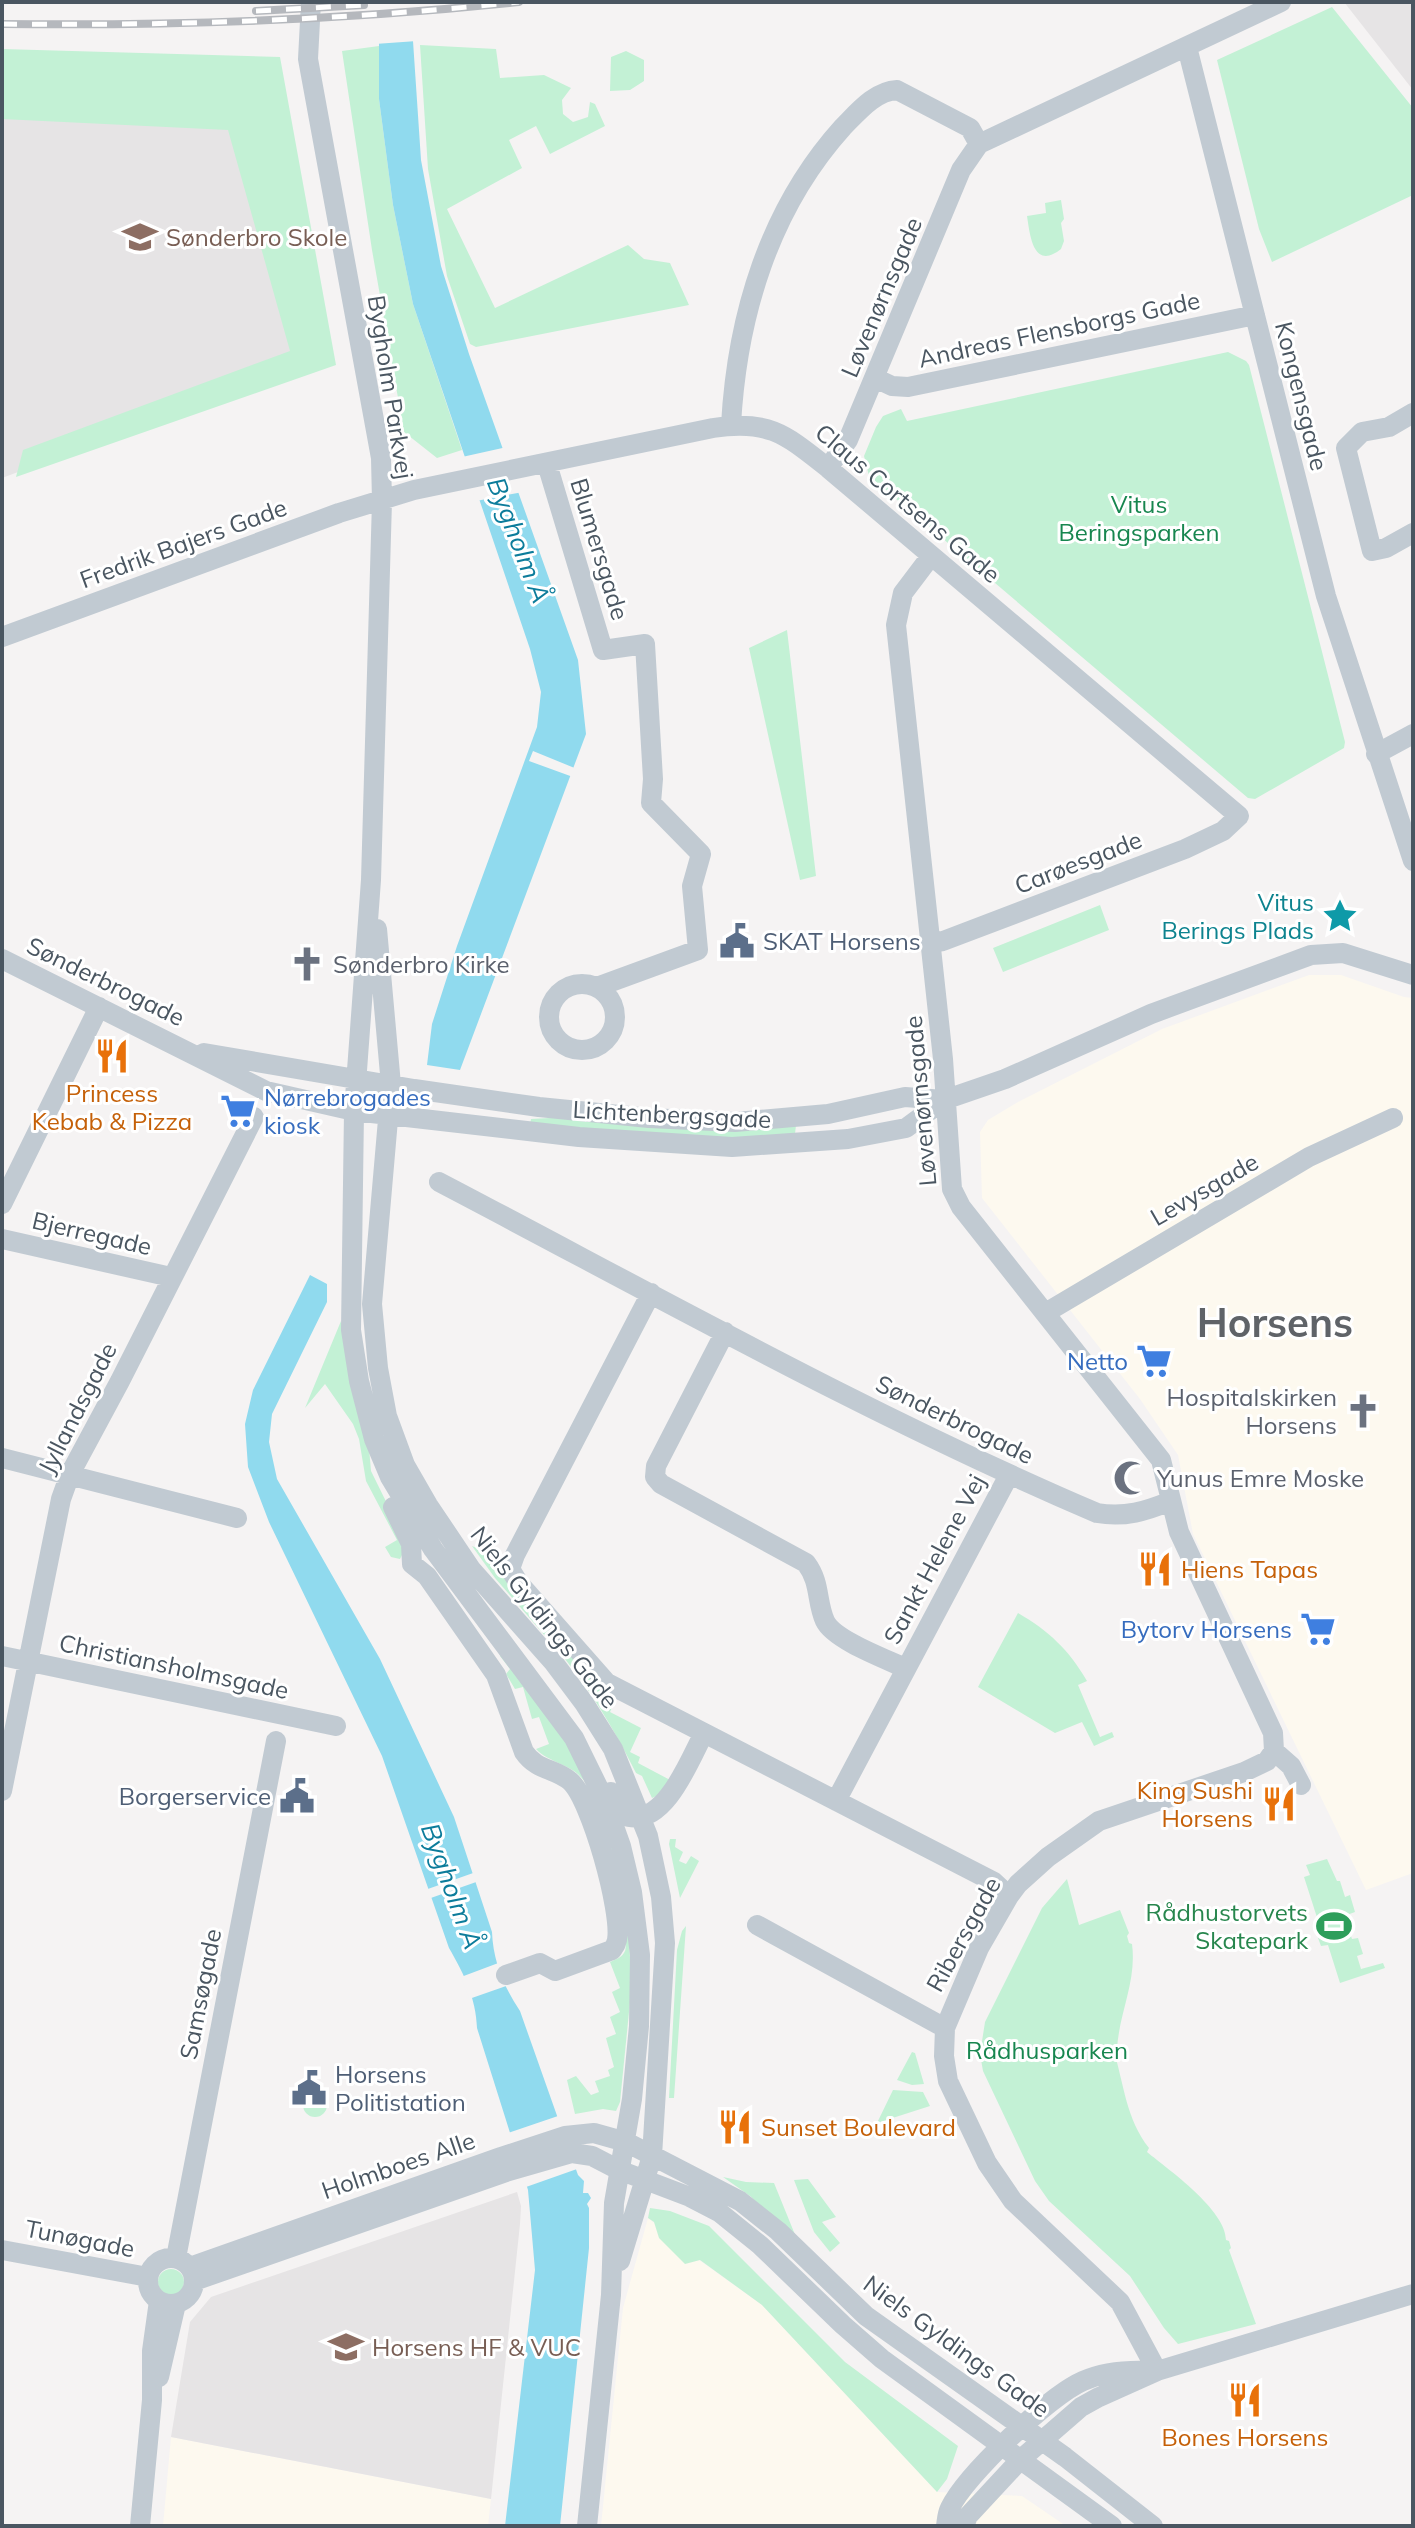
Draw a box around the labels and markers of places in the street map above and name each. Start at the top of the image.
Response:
school or university icon: Sønderbro Skole [121,218,159,256]
place label: Sønderbro Skole [166,222,347,252]
place label: Vitus Berings Plads [1161,887,1314,945]
place icon: Vitus Berings Plads [1321,897,1359,935]
public building icon: SKAT Horsens [718,922,756,960]
place label: SKAT Horsens [763,926,921,956]
church icon: Sønderbro Kirke [288,945,326,983]
place label: Sønderbro Kirke [333,949,510,979]
restaurant icon: Princess Kebab & Pizza [93,1037,131,1075]
place label: Princess Kebab & Pizza [32,1078,192,1136]
place label: Nørrebrogades kiosk [264,1082,431,1140]
supermarket icon: Nørrebrogades kiosk [219,1092,257,1130]
supermarket icon: Netto [1135,1342,1173,1380]
place label: Netto [1067,1346,1128,1376]
place label: Hospitalskirken Horsens [1167,1382,1337,1440]
church icon: Hospitalskirken Horsens [1344,1392,1382,1430]
mosque icon: Yunus Emre Moske [1112,1459,1150,1497]
place label: Yunus Emre Moske [1156,1463,1364,1493]
restaurant icon: Hiens Tapas [1136,1550,1174,1588]
place label: Hiens Tapas [1181,1554,1318,1584]
supermarket icon: Bytorv Horsens [1299,1610,1337,1648]
place label: Bytorv Horsens [1121,1614,1292,1644]
place label: King Sushi Horsens [1137,1775,1253,1833]
public building icon: Borgerservice [278,1777,316,1815]
place label: Borgerservice [119,1781,271,1811]
restaurant icon: King Sushi Horsens [1260,1785,1298,1823]
place label: Rådhustorvets Skatepark [1146,1897,1309,1955]
sports icon: Rådhustorvets Skatepark [1315,1907,1353,1945]
place label: Horsens Politistation [335,2059,466,2117]
public building icon: Horsens Politistation [290,2069,328,2107]
restaurant icon: Sunset Boulevard [716,2108,754,2146]
place label: Sunset Boulevard [761,2112,956,2142]
school or university icon: Horsens HF & VUC [327,2328,365,2366]
place label: Horsens HF & VUC [372,2332,581,2362]
restaurant icon: Bones Horsens [1226,2381,1264,2419]
place label: Bones Horsens [1162,2422,1328,2452]

